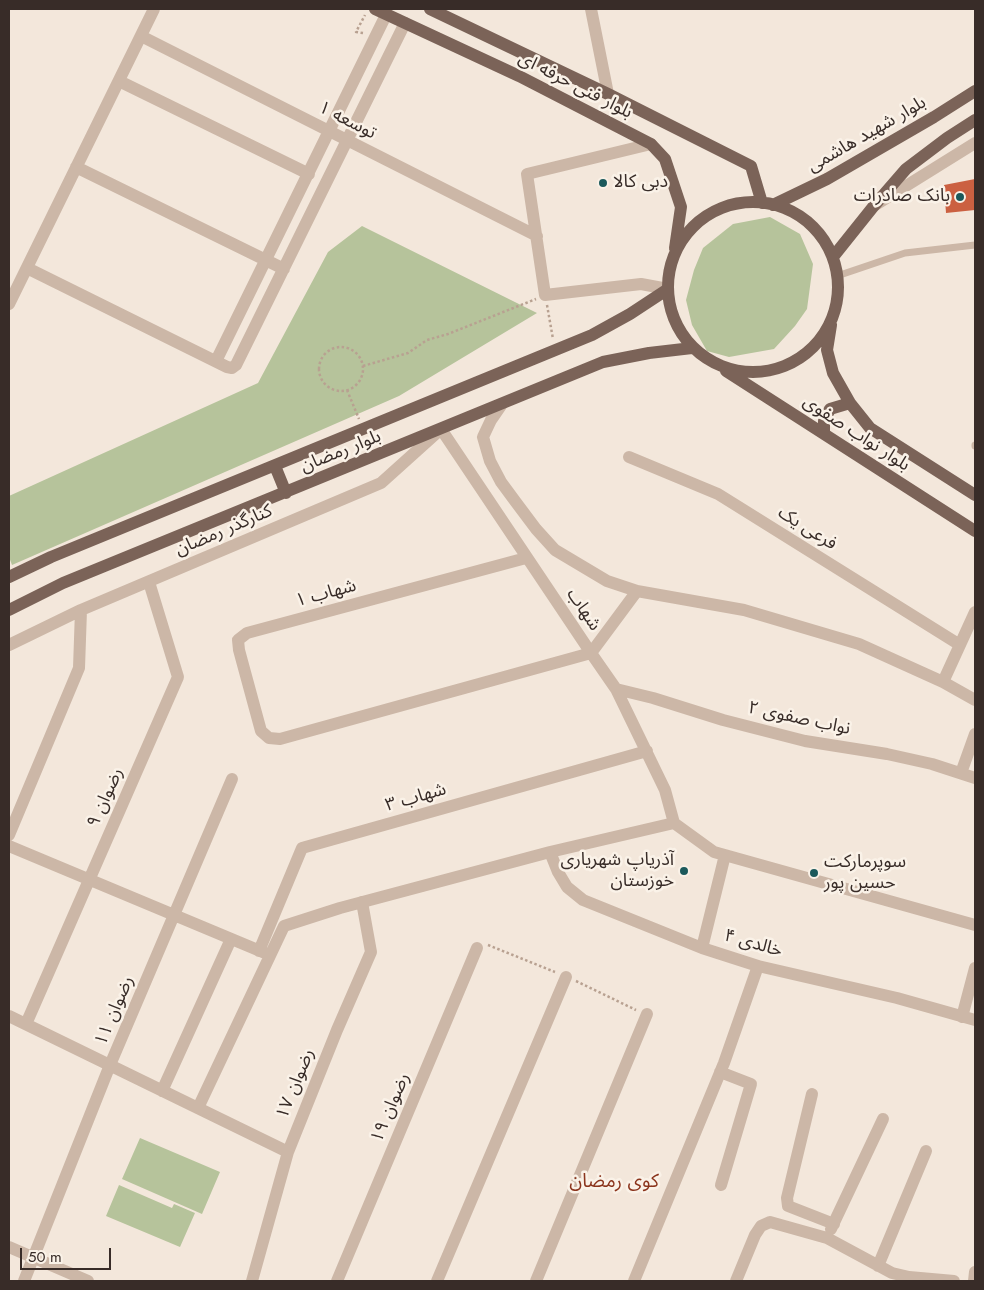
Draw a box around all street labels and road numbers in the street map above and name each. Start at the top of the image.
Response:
street label: بلوار فنی حرفه ای [514,48,636,124]
street label: بلوار شهید هاشمی [804,92,930,178]
street label: توسعه ۱ [315,97,379,145]
street label: بلوار نواب صفوی [798,391,914,477]
street label: بلوار رمضان [298,426,384,478]
street label: کنارگذر رمضان [172,501,276,561]
street label: فرعی یک [774,503,840,555]
street label: شهاب ۱ [293,576,359,612]
street label: شهاب [561,585,605,635]
street label: نواب صفوی ۲ [746,698,852,740]
street label: رضوان ۹ [83,765,129,831]
street label: شهاب ۳ [383,779,449,817]
street label: خالدی ۴ [721,925,785,963]
street label: رضوان ۱۱ [91,973,139,1049]
street label: رضوان ۱۷ [272,1046,320,1122]
street label: رضوان ۱۹ [367,1070,415,1146]

